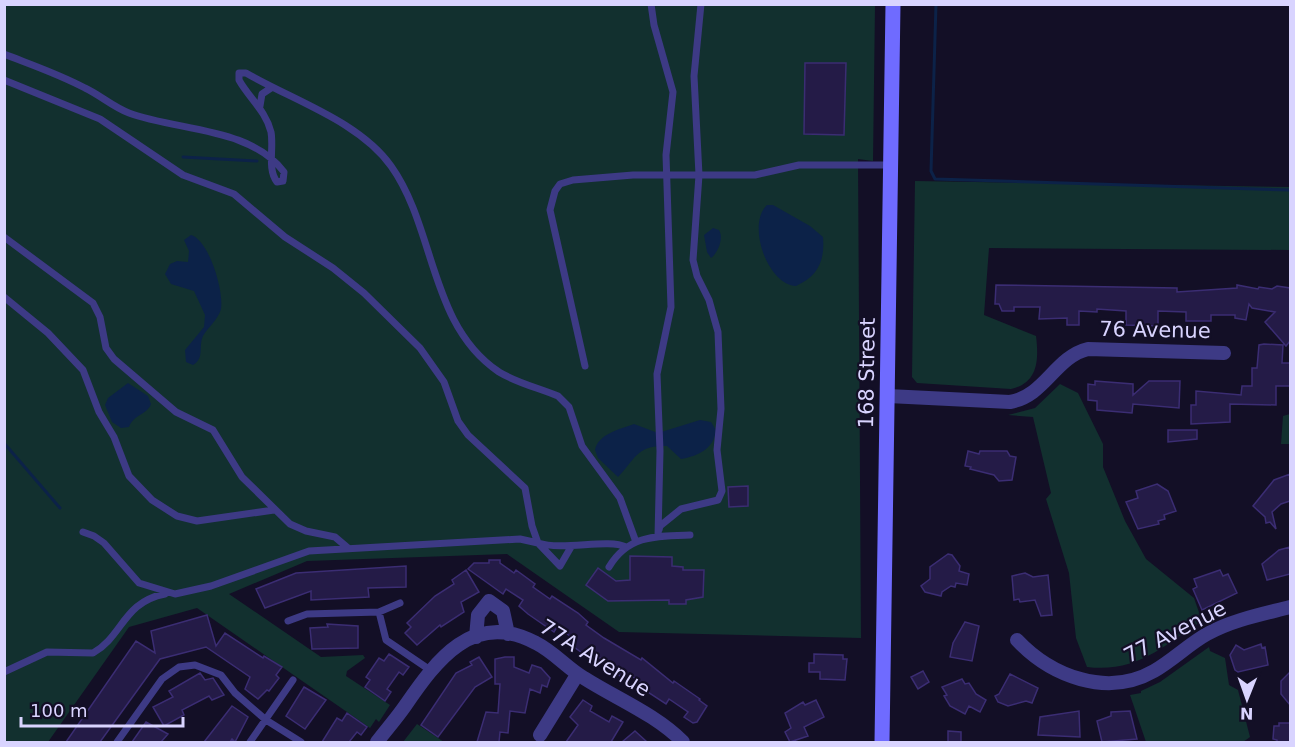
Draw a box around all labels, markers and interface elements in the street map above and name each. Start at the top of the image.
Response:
street label: 76 Avenue [1099,317,1211,343]
street label: 168 Street [854,318,880,428]
street label: 77 Avenue [1120,596,1230,668]
street label: 77A Avenue [535,614,655,702]
north arrow [1217,669,1277,729]
scale bar [21,690,183,728]
text: 100 m [30,700,88,721]
text: N [1240,704,1254,723]

